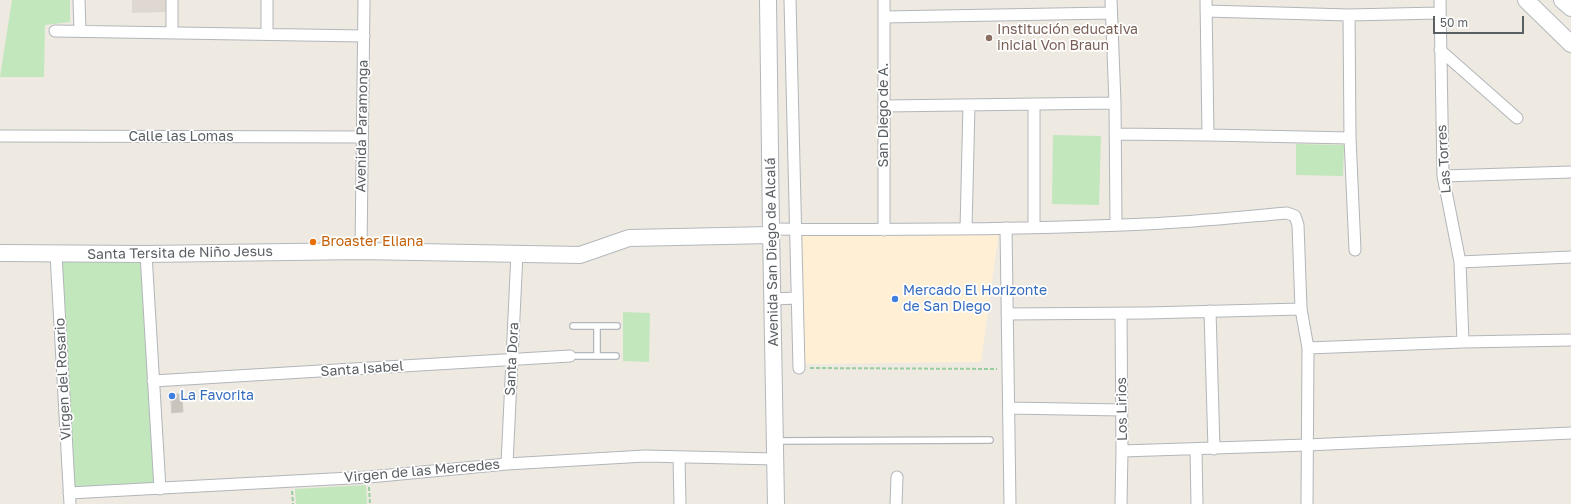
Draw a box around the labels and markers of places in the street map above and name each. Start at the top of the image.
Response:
place label: Institución educativa inicial Von Braun [997,22,1138,54]
marker: Institución educativa inicial Von Braun [984,33,994,43]
place label: Broaster Eliana [321,234,423,250]
marker: Broaster Eliana [308,237,318,247]
place label: Mercado El Horizonte de San Diego [903,283,1047,316]
marker: Mercado El Horizonte de San Diego [890,294,900,304]
place label: La Favorita [180,388,254,404]
marker: La Favorita [167,391,177,401]

